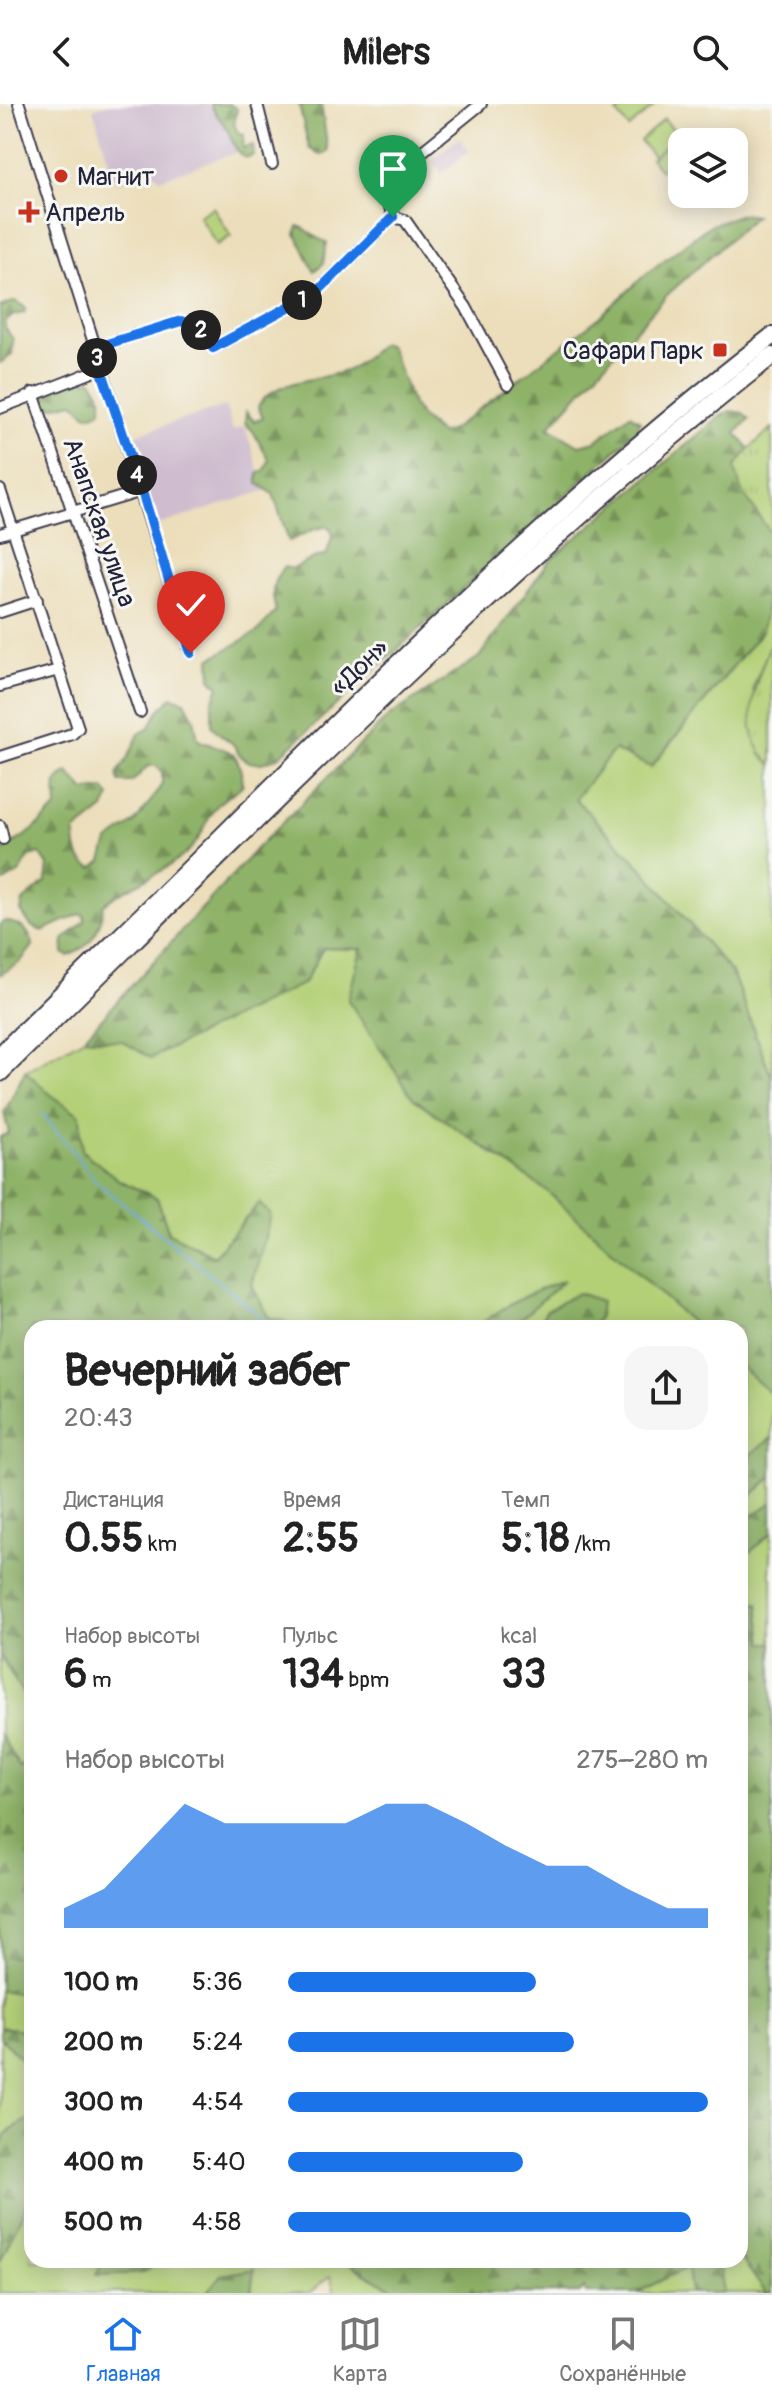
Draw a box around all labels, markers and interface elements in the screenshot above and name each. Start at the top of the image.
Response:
icon: back [40,30,84,74]
text: Milers [342,30,430,75]
icon: search [688,30,732,74]
map controls [668,128,748,208]
button: layers [668,128,748,208]
pin [359,135,427,217]
icon: arrive [371,147,415,191]
place label: Магнит [77,161,154,193]
marker: Магнит [52,167,70,185]
place label: Апрель [45,197,126,229]
marker: Апрель [20,203,38,221]
pin: 1 [282,280,322,320]
text: 1 [298,286,306,314]
pin: 2 [181,310,221,350]
text: 2 [195,316,207,344]
place label: Сафари Парк [563,335,704,367]
pin: 3 [77,338,117,378]
marker: Сафари Парк [711,341,729,359]
text: 3 [91,344,103,372]
street label: Анапская улица [55,434,143,611]
pin: 4 [117,455,157,495]
text: 4 [131,461,143,489]
pin [157,571,225,653]
icon: check [169,583,213,627]
street label: «Дон» [324,632,395,703]
text: Вечерний забег [64,1344,350,1399]
button: share [624,1346,708,1430]
text: 20:43 [64,1402,133,1434]
text: Дистанция [64,1486,164,1514]
text: Время [283,1486,341,1514]
text: Темп [501,1486,550,1514]
text: 0.55 [64,1514,143,1563]
text: 2:55 [283,1514,359,1563]
text: 5:18 [501,1514,570,1563]
text: km [143,1530,177,1558]
text: /km [570,1530,611,1558]
text: Набор высоты [64,1622,200,1650]
text: Пульс [283,1622,338,1650]
text: kcal [501,1622,537,1650]
text: 6 [64,1650,87,1699]
text: 134 [283,1650,344,1699]
text: 33 [501,1650,546,1699]
text: m [87,1666,112,1694]
text: bpm [344,1666,389,1694]
text: Набор высоты [64,1744,225,1776]
text: 275–280 m [576,1744,708,1776]
text: 100 m [64,1966,138,1998]
text: 5:36 [192,1966,243,1998]
text: 200 m [64,2026,143,2058]
text: 5:24 [192,2026,243,2058]
text: 300 m [64,2086,143,2118]
text: 4:54 [192,2086,243,2118]
text: 400 m [64,2146,143,2178]
text: 5:40 [192,2146,246,2178]
text: 500 m [64,2206,142,2238]
text: 4:58 [192,2206,241,2238]
tab: Главная [86,2312,161,2388]
tab: Карта [333,2312,387,2388]
tab: Сохранённые [559,2312,686,2388]

